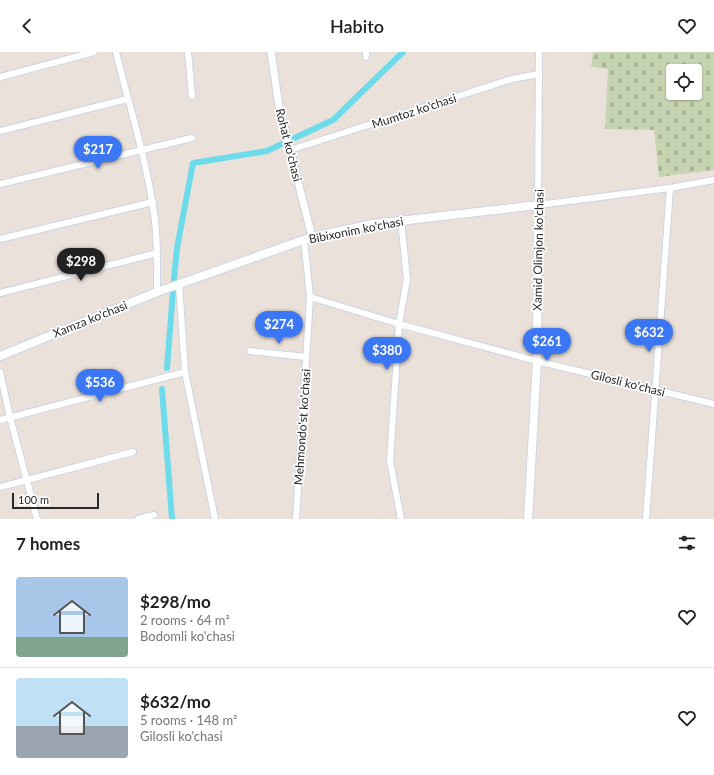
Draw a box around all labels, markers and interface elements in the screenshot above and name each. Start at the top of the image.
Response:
icon: back [16,15,38,37]
text: Habito [330,15,384,37]
icon: heart [676,15,698,37]
map controls [666,64,702,100]
button: locate [666,64,702,100]
street label: Mumtoz ko'chasi [370,90,458,132]
street label: Rohat ko'chasi [273,107,305,183]
pin: $217 [74,136,122,170]
text: $217 [83,141,113,157]
street label: Xamid Olimjon ko'chasi [529,189,547,311]
street label: Bibixonim ko'chasi [307,213,405,247]
pin: $298 [57,248,105,282]
text: $298 [66,253,96,269]
street label: Xamza ko'chasi [51,297,130,341]
pin: $274 [255,311,303,345]
text: $274 [264,316,294,332]
pin: $632 [625,319,673,353]
text: $632 [634,324,664,340]
pin: $261 [523,328,571,362]
text: $261 [532,333,562,349]
pin: $380 [363,337,411,371]
text: $380 [372,342,402,358]
street label: Gilosli ko'chasi [589,367,667,400]
street label: Mehmondo'st ko'chasi [290,368,314,486]
pin: $536 [76,369,124,403]
text: $536 [85,374,115,390]
scale bar [12,491,99,510]
text: 100 m [18,493,49,506]
icon: filters [676,532,698,554]
text: 7 homes [16,533,80,554]
text: $298/mo [140,591,211,612]
icon: home [48,593,96,641]
icon: heart [676,606,698,628]
text: 2 rooms · 64 m² [140,612,230,628]
text: Bodomli ko'chasi [140,628,235,644]
text: $632/mo [140,691,211,712]
icon: home [48,694,96,742]
icon: heart [676,707,698,729]
text: 5 rooms · 148 m² [140,712,237,728]
text: Gilosli ko'chasi [140,728,223,744]

